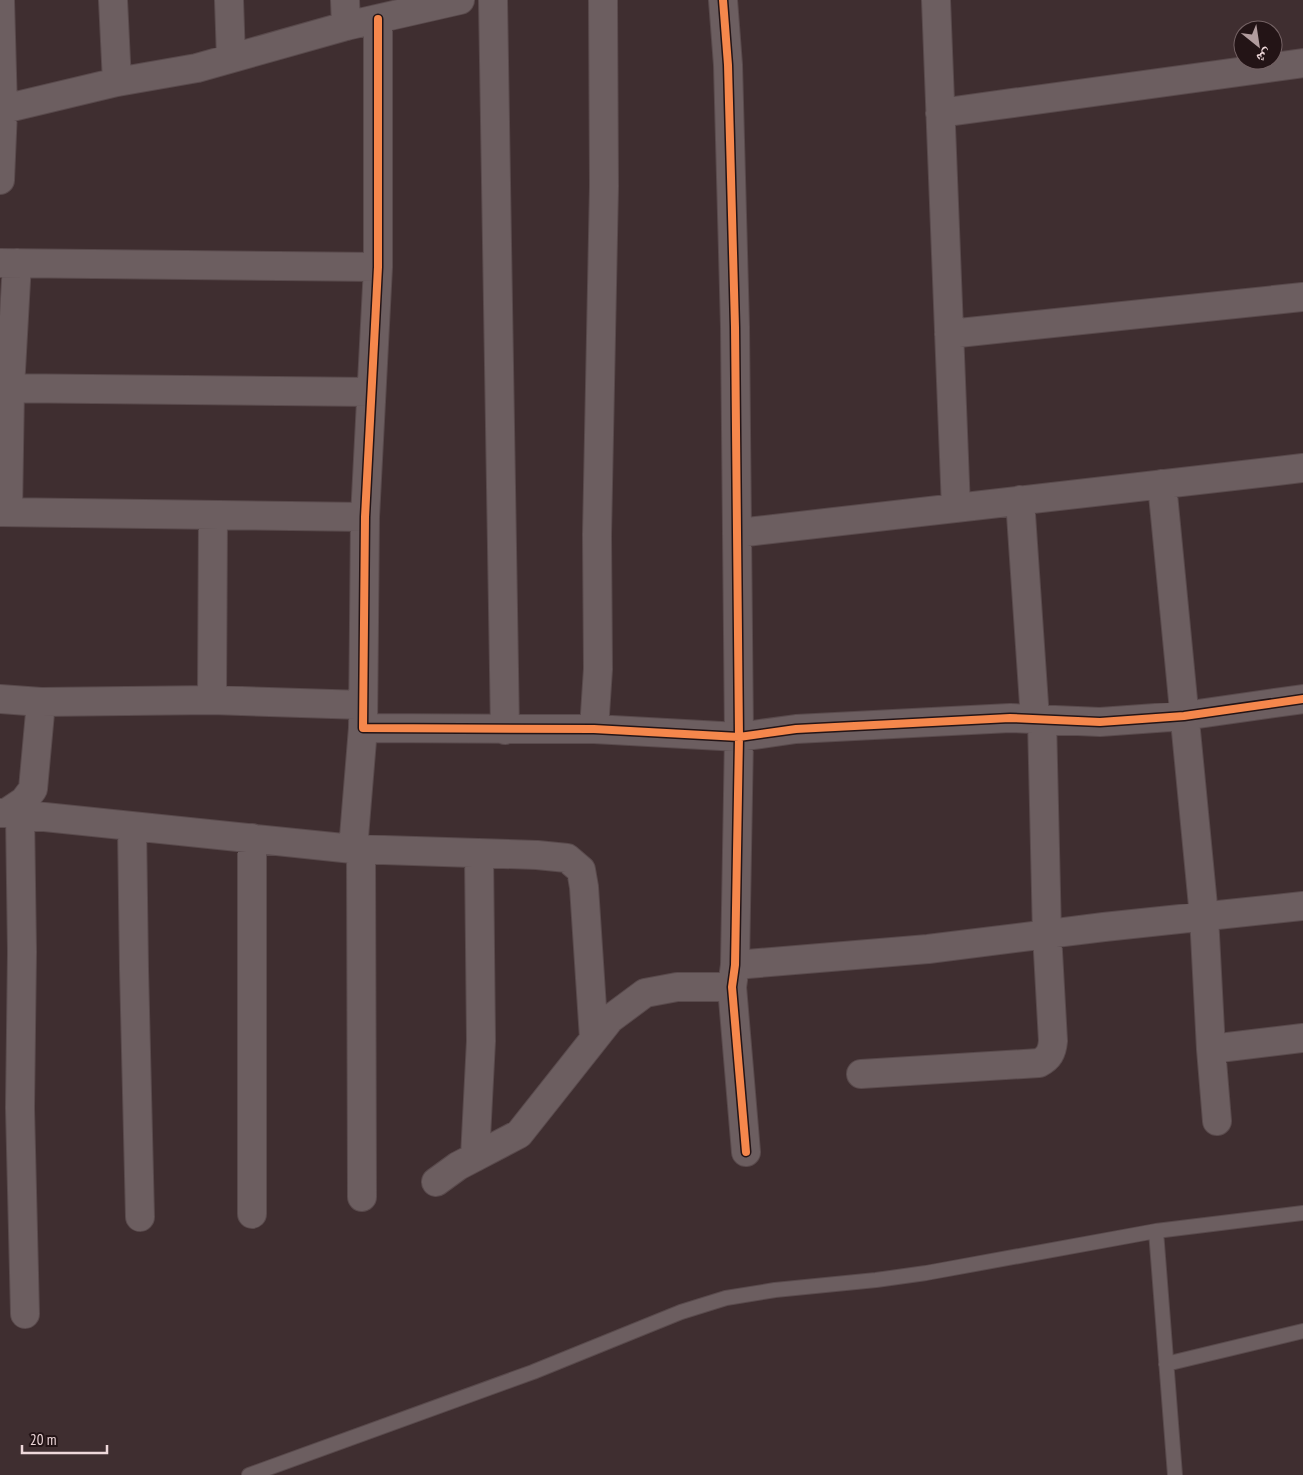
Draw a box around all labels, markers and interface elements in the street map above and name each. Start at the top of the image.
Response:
north arrow [1233,20,1283,70]
text: ش [1253,45,1275,68]
scale bar [22,1422,108,1454]
text: 20 m [30,1430,56,1449]

